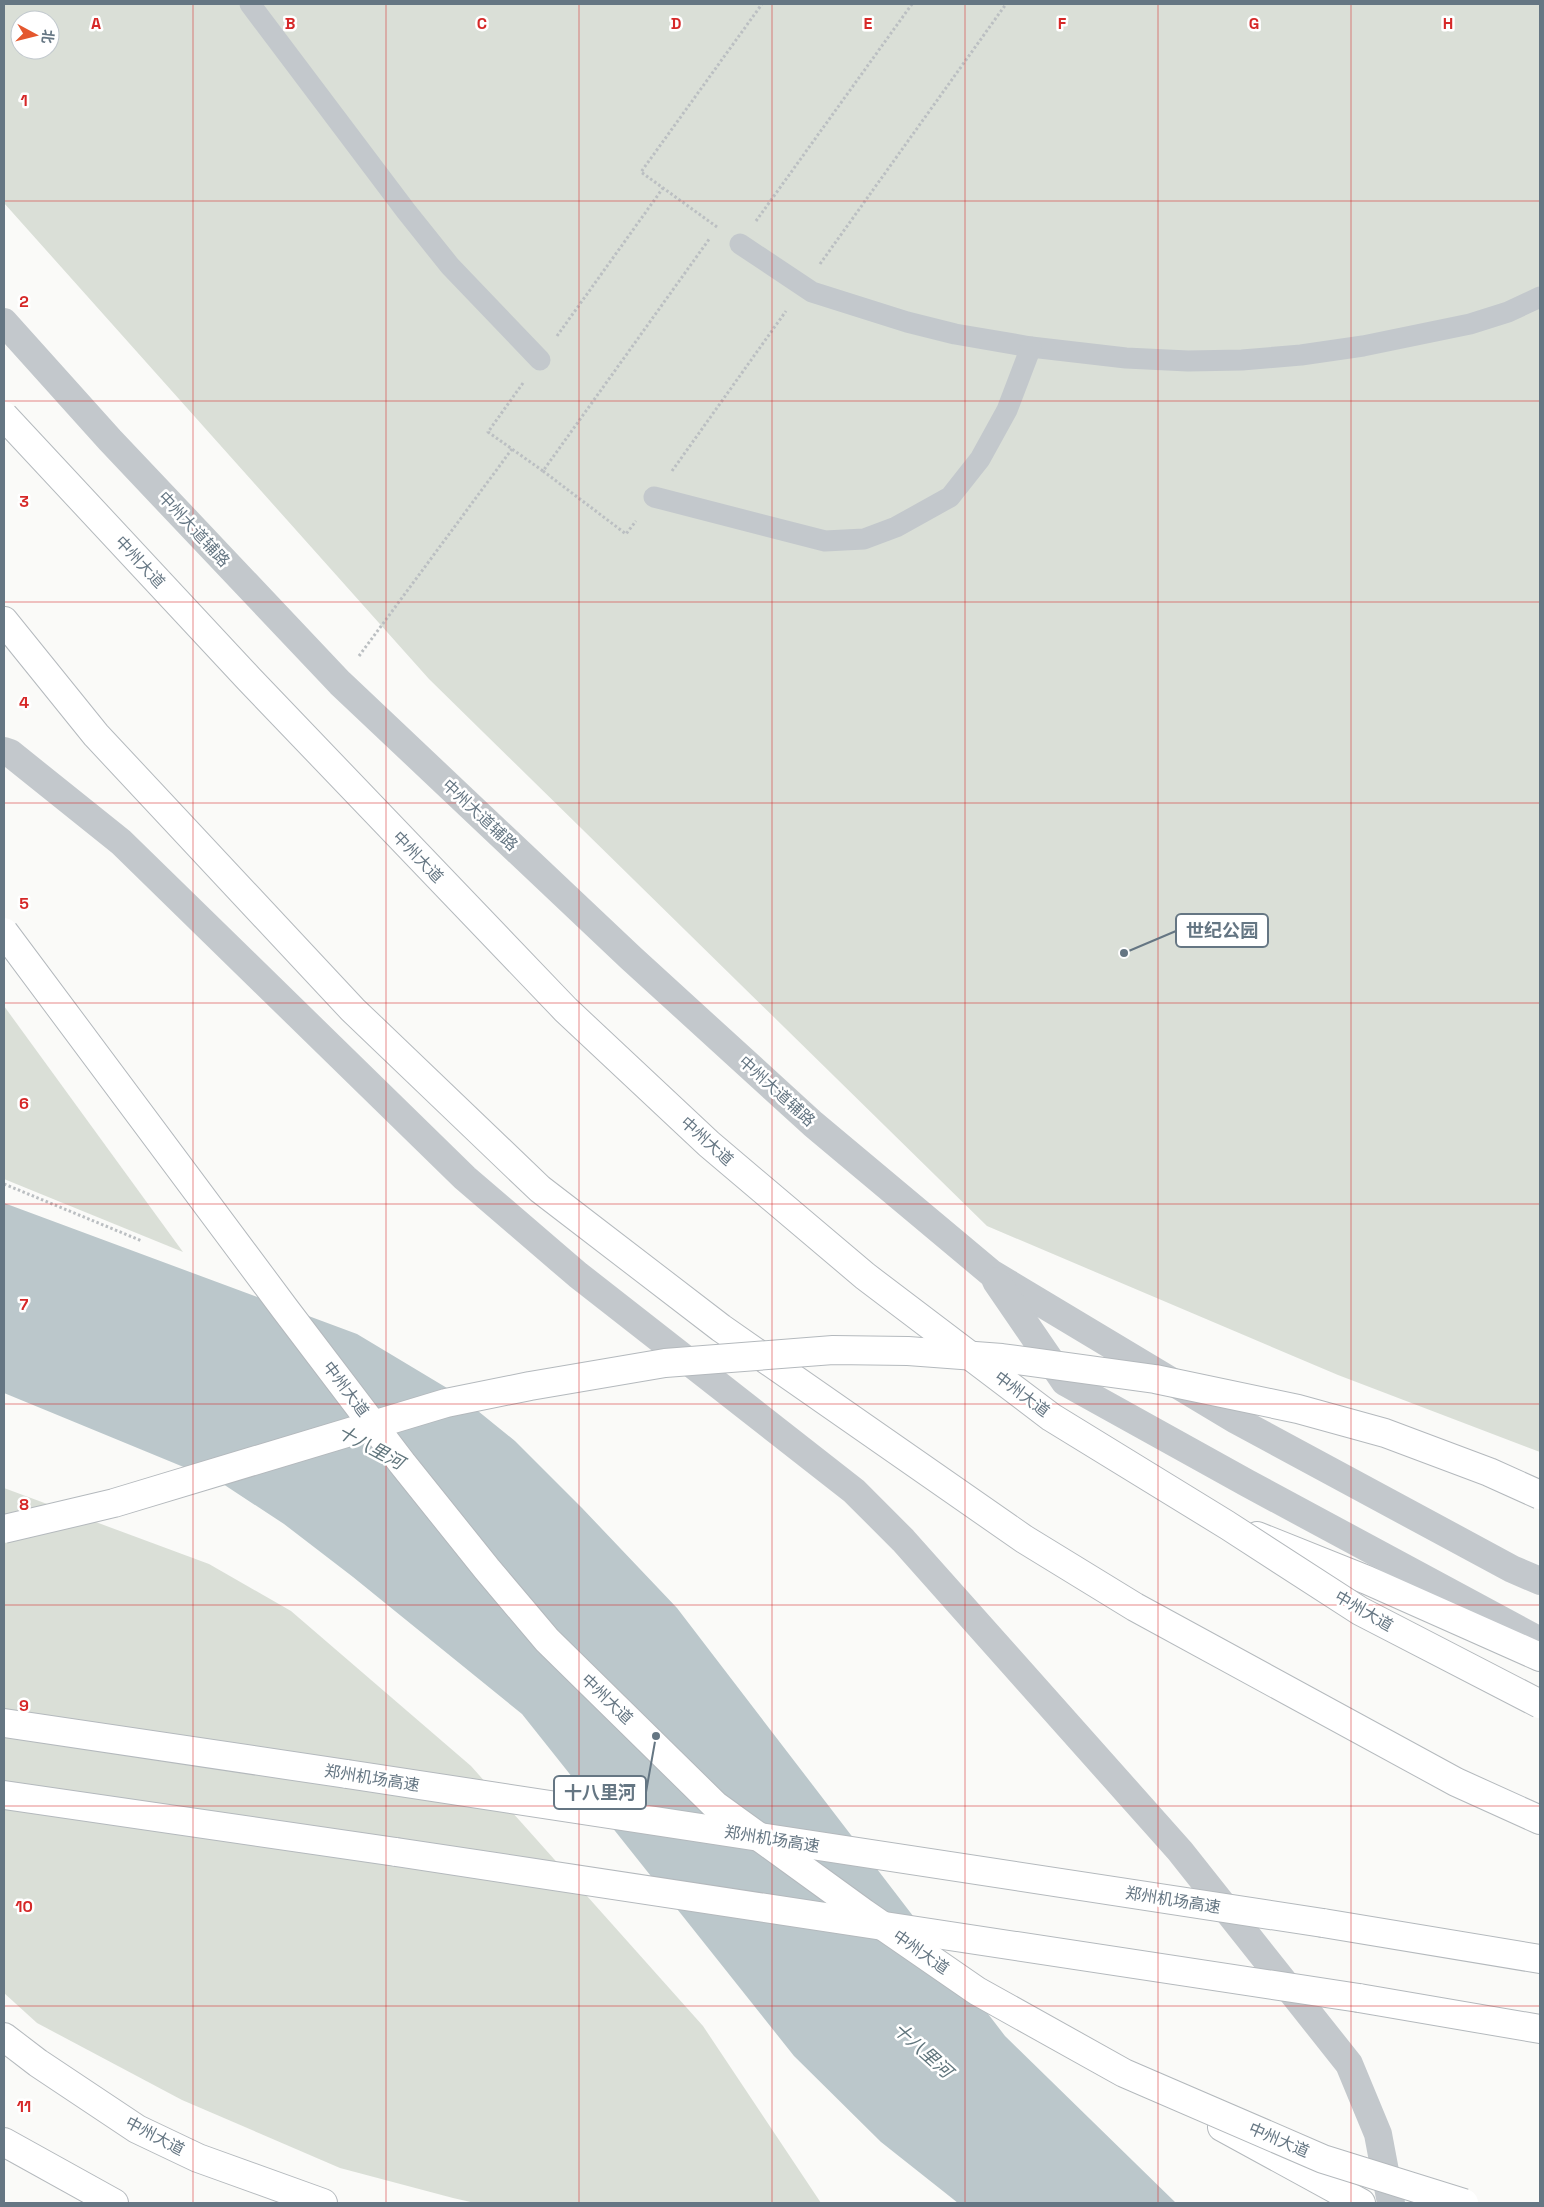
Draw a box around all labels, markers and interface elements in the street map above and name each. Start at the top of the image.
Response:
north arrow [10,10,60,60]
text: A [91,13,101,34]
text: B [285,13,295,34]
text: C [477,13,487,34]
text: D [671,13,681,34]
text: E [864,13,873,34]
text: F [1058,13,1067,34]
text: G [1249,13,1259,34]
text: H [1443,13,1453,34]
text: 北 [38,29,58,45]
text: 1 [20,90,28,111]
text: 2 [19,291,29,312]
street label: 中州大道辅路 [154,487,234,571]
text: 3 [19,491,29,512]
street label: 中州大道 [110,531,170,593]
text: 4 [19,692,29,713]
street label: 中州大道辅路 [438,775,522,855]
street label: 中州大道 [388,827,448,887]
text: 5 [19,893,29,914]
callout: 世纪公园 [1176,914,1268,947]
text: 世纪公园 [1186,919,1258,942]
street label: 中州大道辅路 [734,1051,820,1131]
text: 6 [19,1093,29,1114]
street label: 中州大道 [676,1112,738,1170]
text: 7 [20,1294,29,1315]
street label: 中州大道 [318,1357,374,1421]
street label: 中州大道 [990,1366,1054,1422]
water label: 十八里河 [334,1420,411,1475]
text: 8 [19,1494,29,1515]
street label: 中州大道 [1331,1586,1397,1636]
street label: 中州大道 [577,1669,637,1729]
text: 9 [19,1695,29,1716]
street label: 郑州机场高速 [323,1760,421,1796]
callout: 十八里河 [554,1776,646,1809]
text: 十八里河 [564,1781,636,1804]
street label: 郑州机场高速 [723,1821,821,1857]
street label: 郑州机场高速 [1124,1882,1222,1918]
text: 10 [15,1896,33,1917]
street label: 中州大道 [889,1925,953,1979]
water label: 十八里河 [889,2017,960,2085]
text: 11 [17,2096,31,2117]
street label: 中州大道 [122,2112,188,2160]
street label: 中州大道 [1245,2118,1313,2162]

